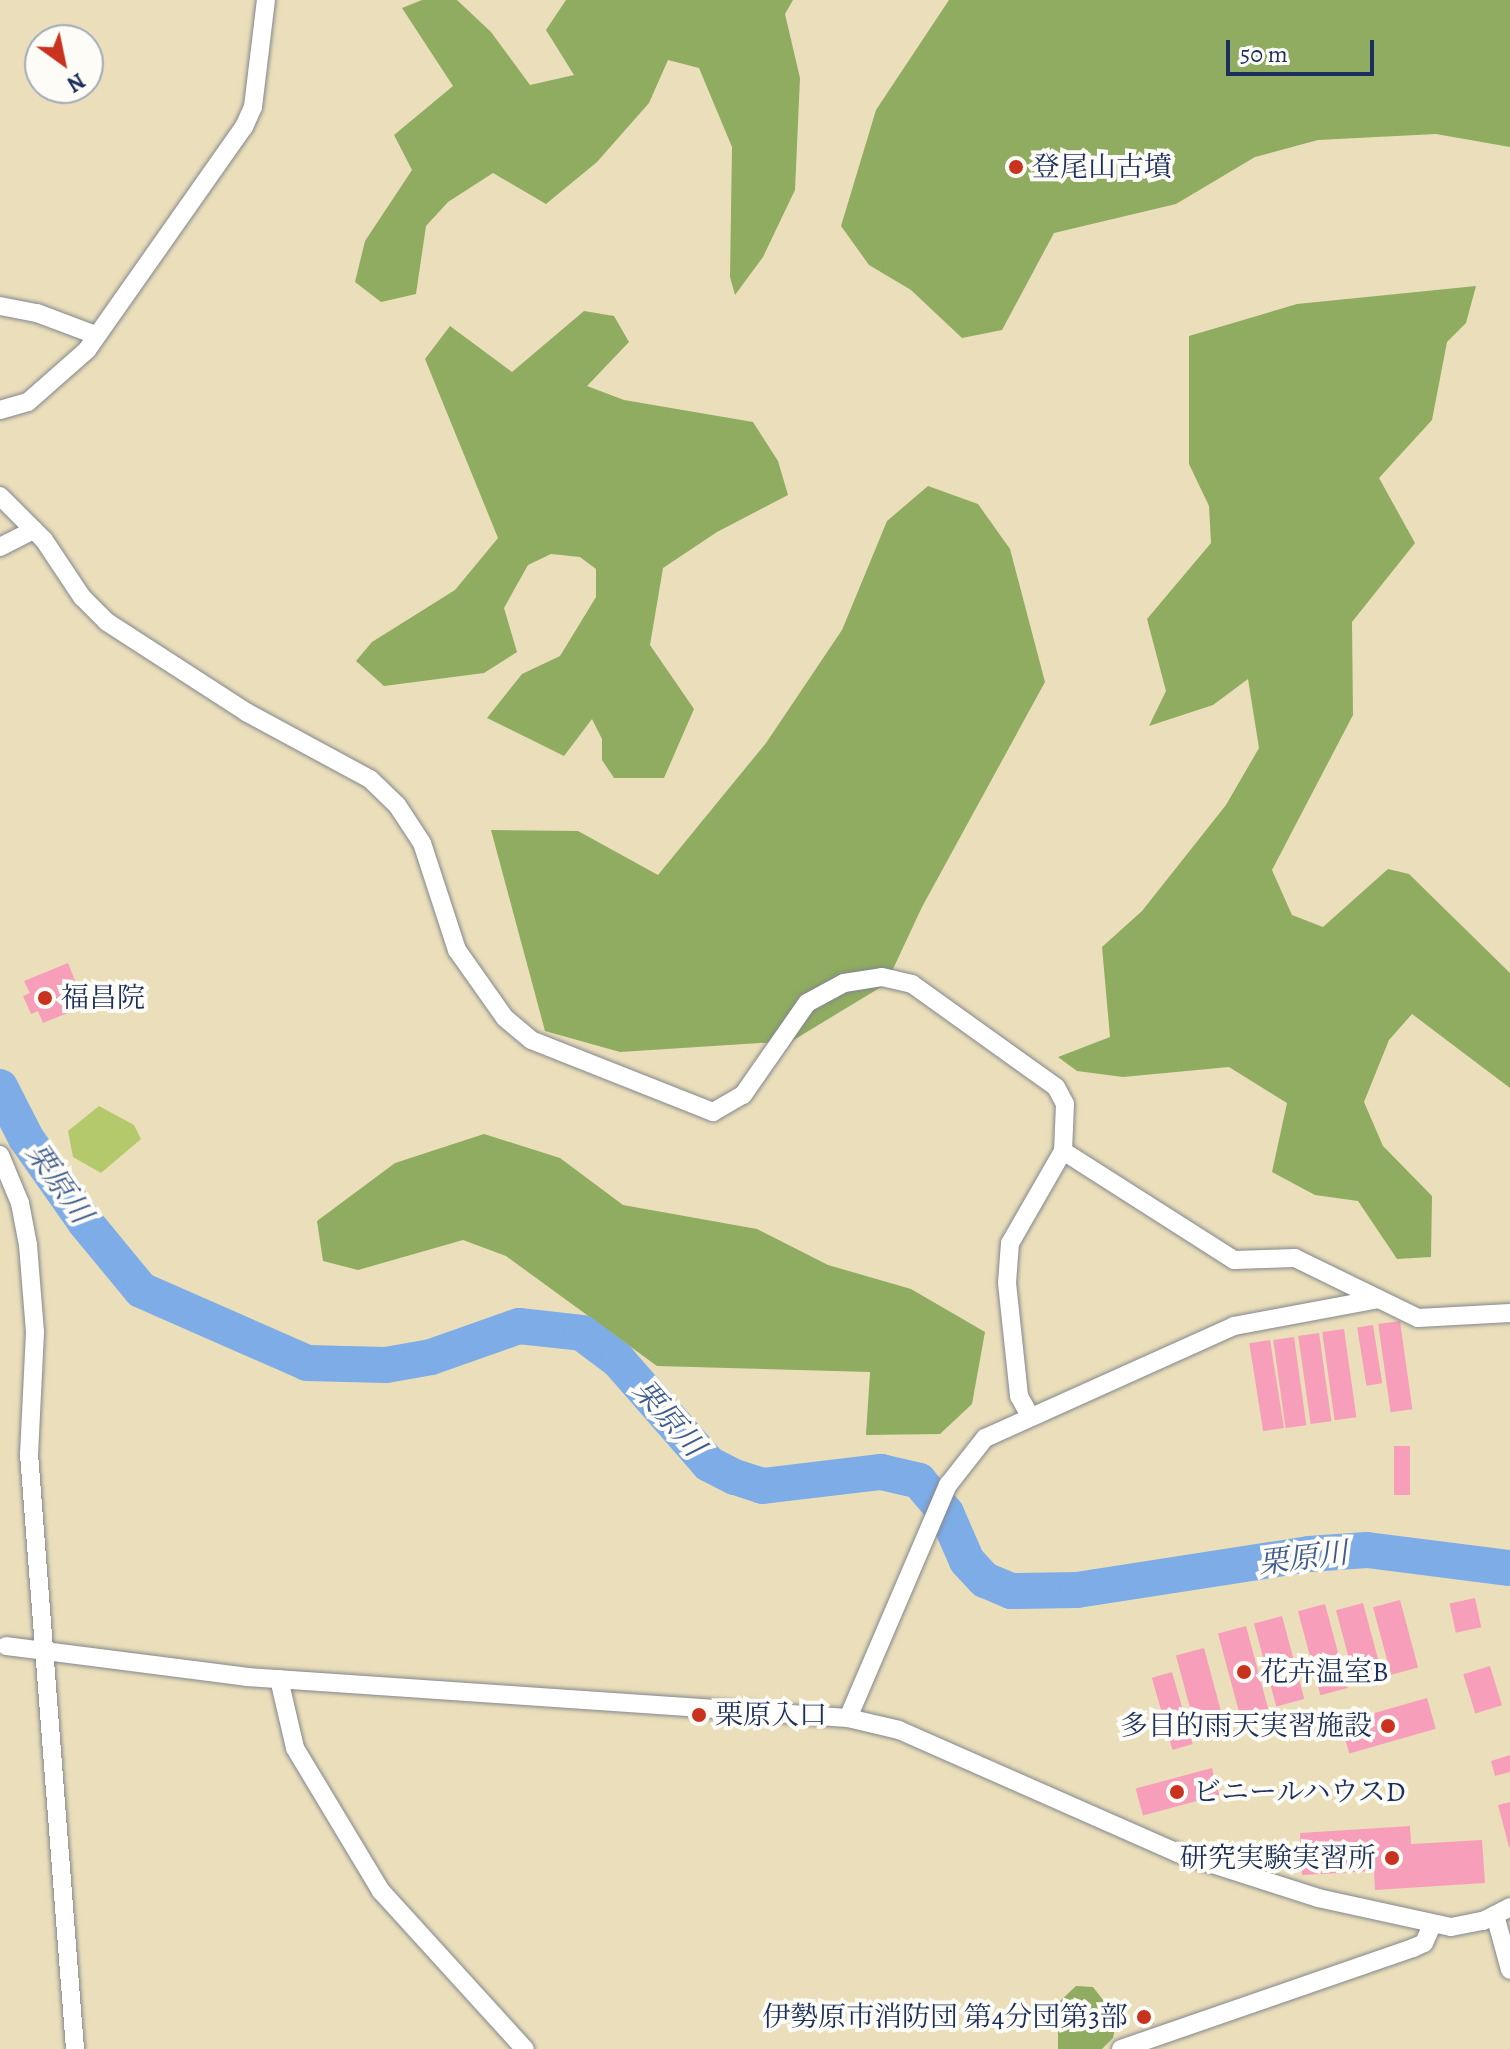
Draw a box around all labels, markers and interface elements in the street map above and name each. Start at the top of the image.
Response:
north arrow [24,24,104,104]
scale bar [1230,24,1378,74]
text: 50 m [1240,38,1288,70]
text: N [61,66,91,99]
place label: 登尾山古墳 [1032,150,1172,184]
marker: 登尾山古墳 [1007,158,1025,176]
place label: 福昌院 [61,981,145,1015]
marker: 福昌院 [36,989,54,1007]
water label: 栗原川 [18,1136,100,1230]
water label: 栗原川 [626,1372,712,1464]
water label: 栗原川 [1256,1535,1350,1581]
place label: 花卉温室B [1260,1655,1389,1689]
marker: 花卉温室B [1235,1663,1253,1681]
place label: 栗原入口 [715,1698,827,1732]
marker: 栗原入口 [690,1706,708,1724]
place label: 多目的雨天実習施設 [1120,1709,1372,1743]
marker: 多目的雨天実習施設 [1379,1717,1397,1735]
place label: ビニールハウスD [1193,1775,1409,1809]
marker: ビニールハウスD [1168,1783,1186,1801]
place label: 研究実験実習所 [1180,1841,1376,1875]
marker: 研究実験実習所 [1383,1849,1401,1867]
place label: 伊勢原市消防団 第4分団第3部 [762,2000,1128,2034]
marker: 伊勢原市消防団 第4分団第3部 [1135,2008,1153,2026]

